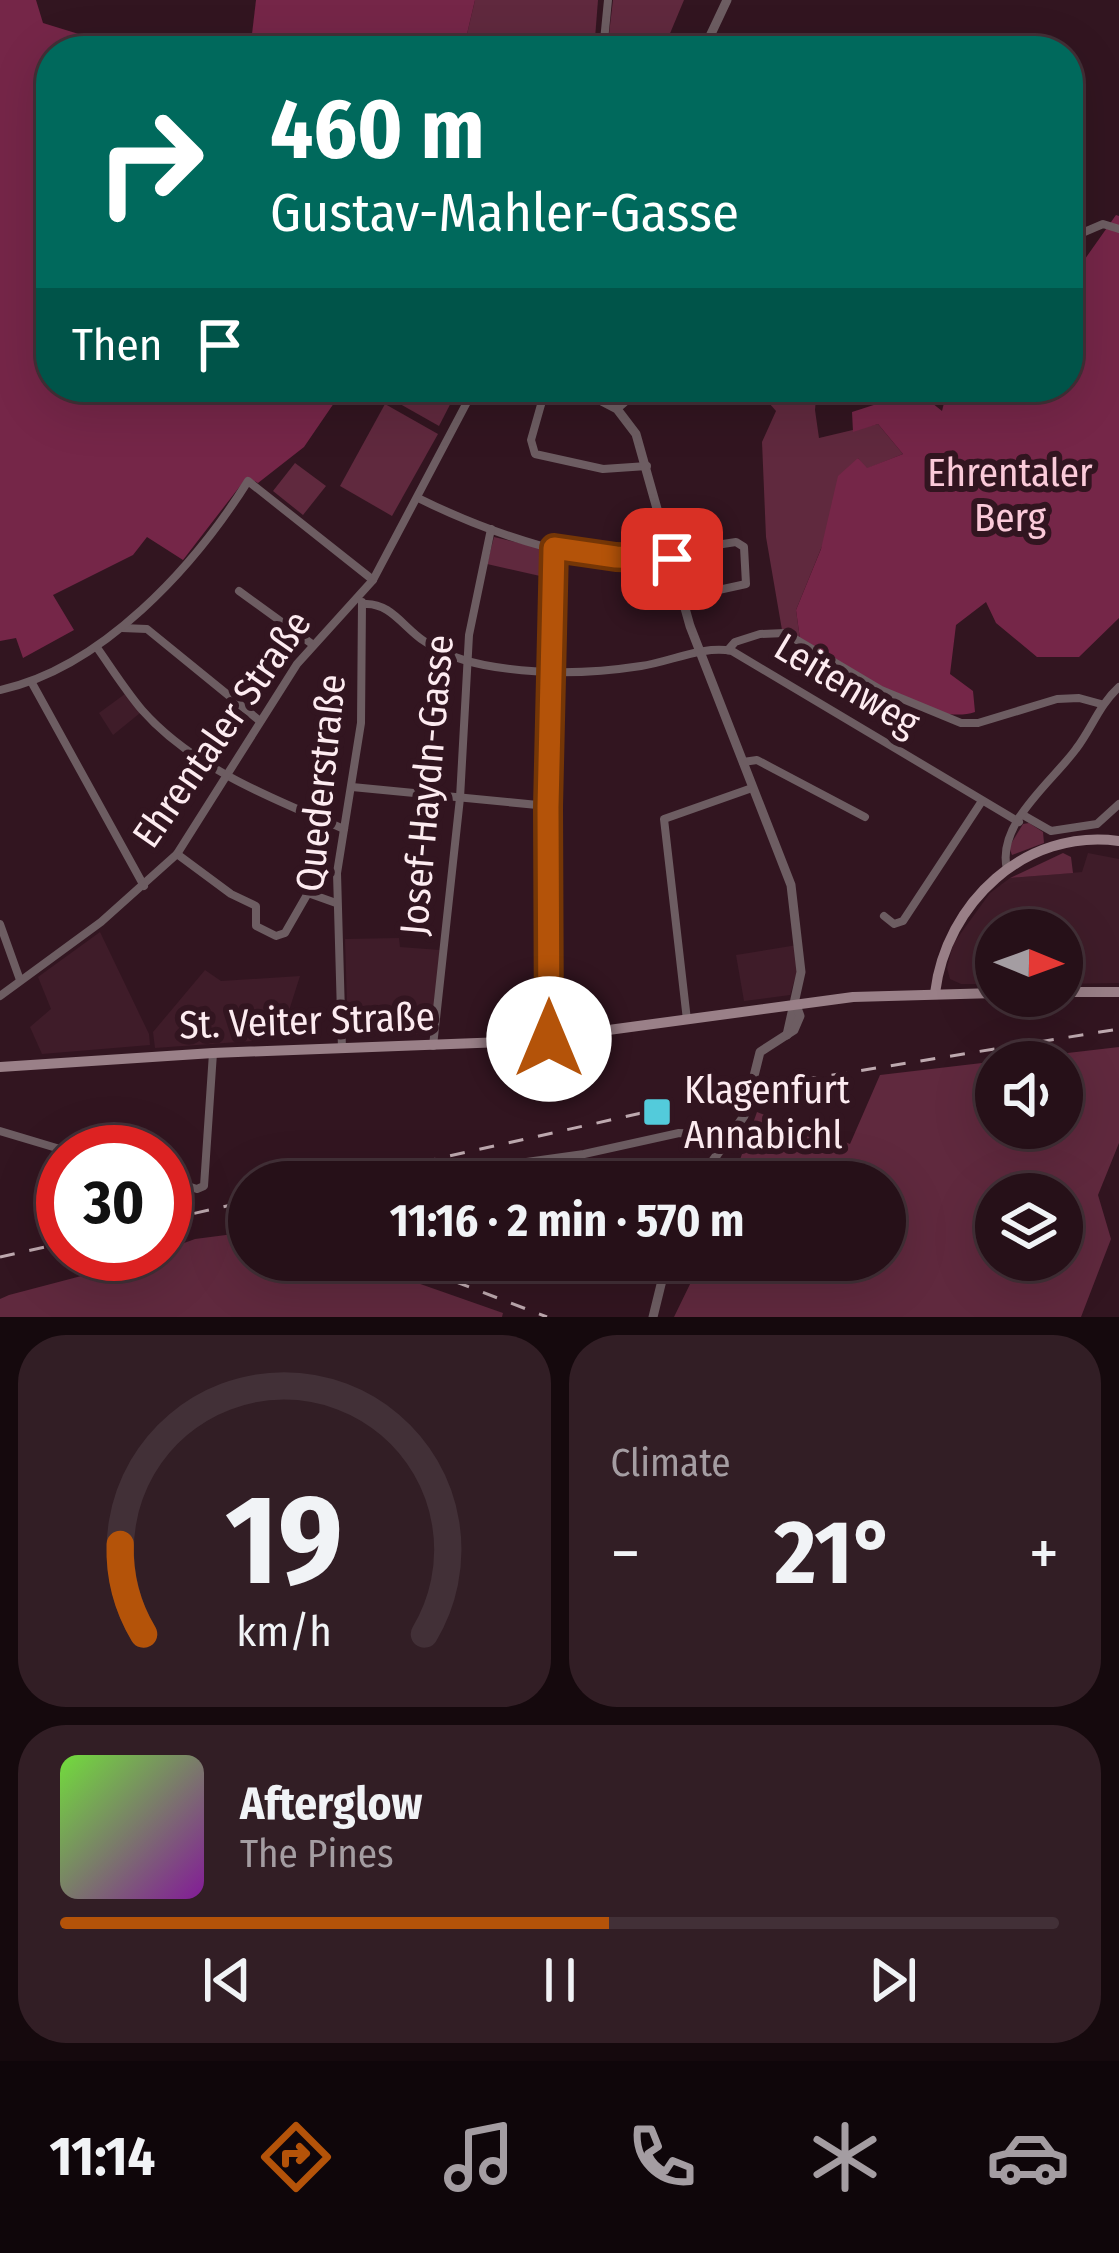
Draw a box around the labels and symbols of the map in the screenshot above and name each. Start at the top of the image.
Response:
park label: Ehrentaler Berg [927,450,1093,541]
pin [621,508,723,610]
street label: Ehrentaler Straße [123,602,321,856]
street label: Leitenweg [766,624,928,746]
street label: Josef-Haydn-Gasse [391,633,463,937]
street label: Quederstraße [287,672,355,894]
north arrow [975,909,1083,1017]
position arrow [486,976,612,1102]
street label: St. Veiter Straße [178,994,436,1048]
place label: Klagenfurt Annabichl [684,1067,850,1158]
marker: Klagenfurt Annabichl [641,1096,673,1128]
speed limit sign: 30 [36,1125,192,1281]

